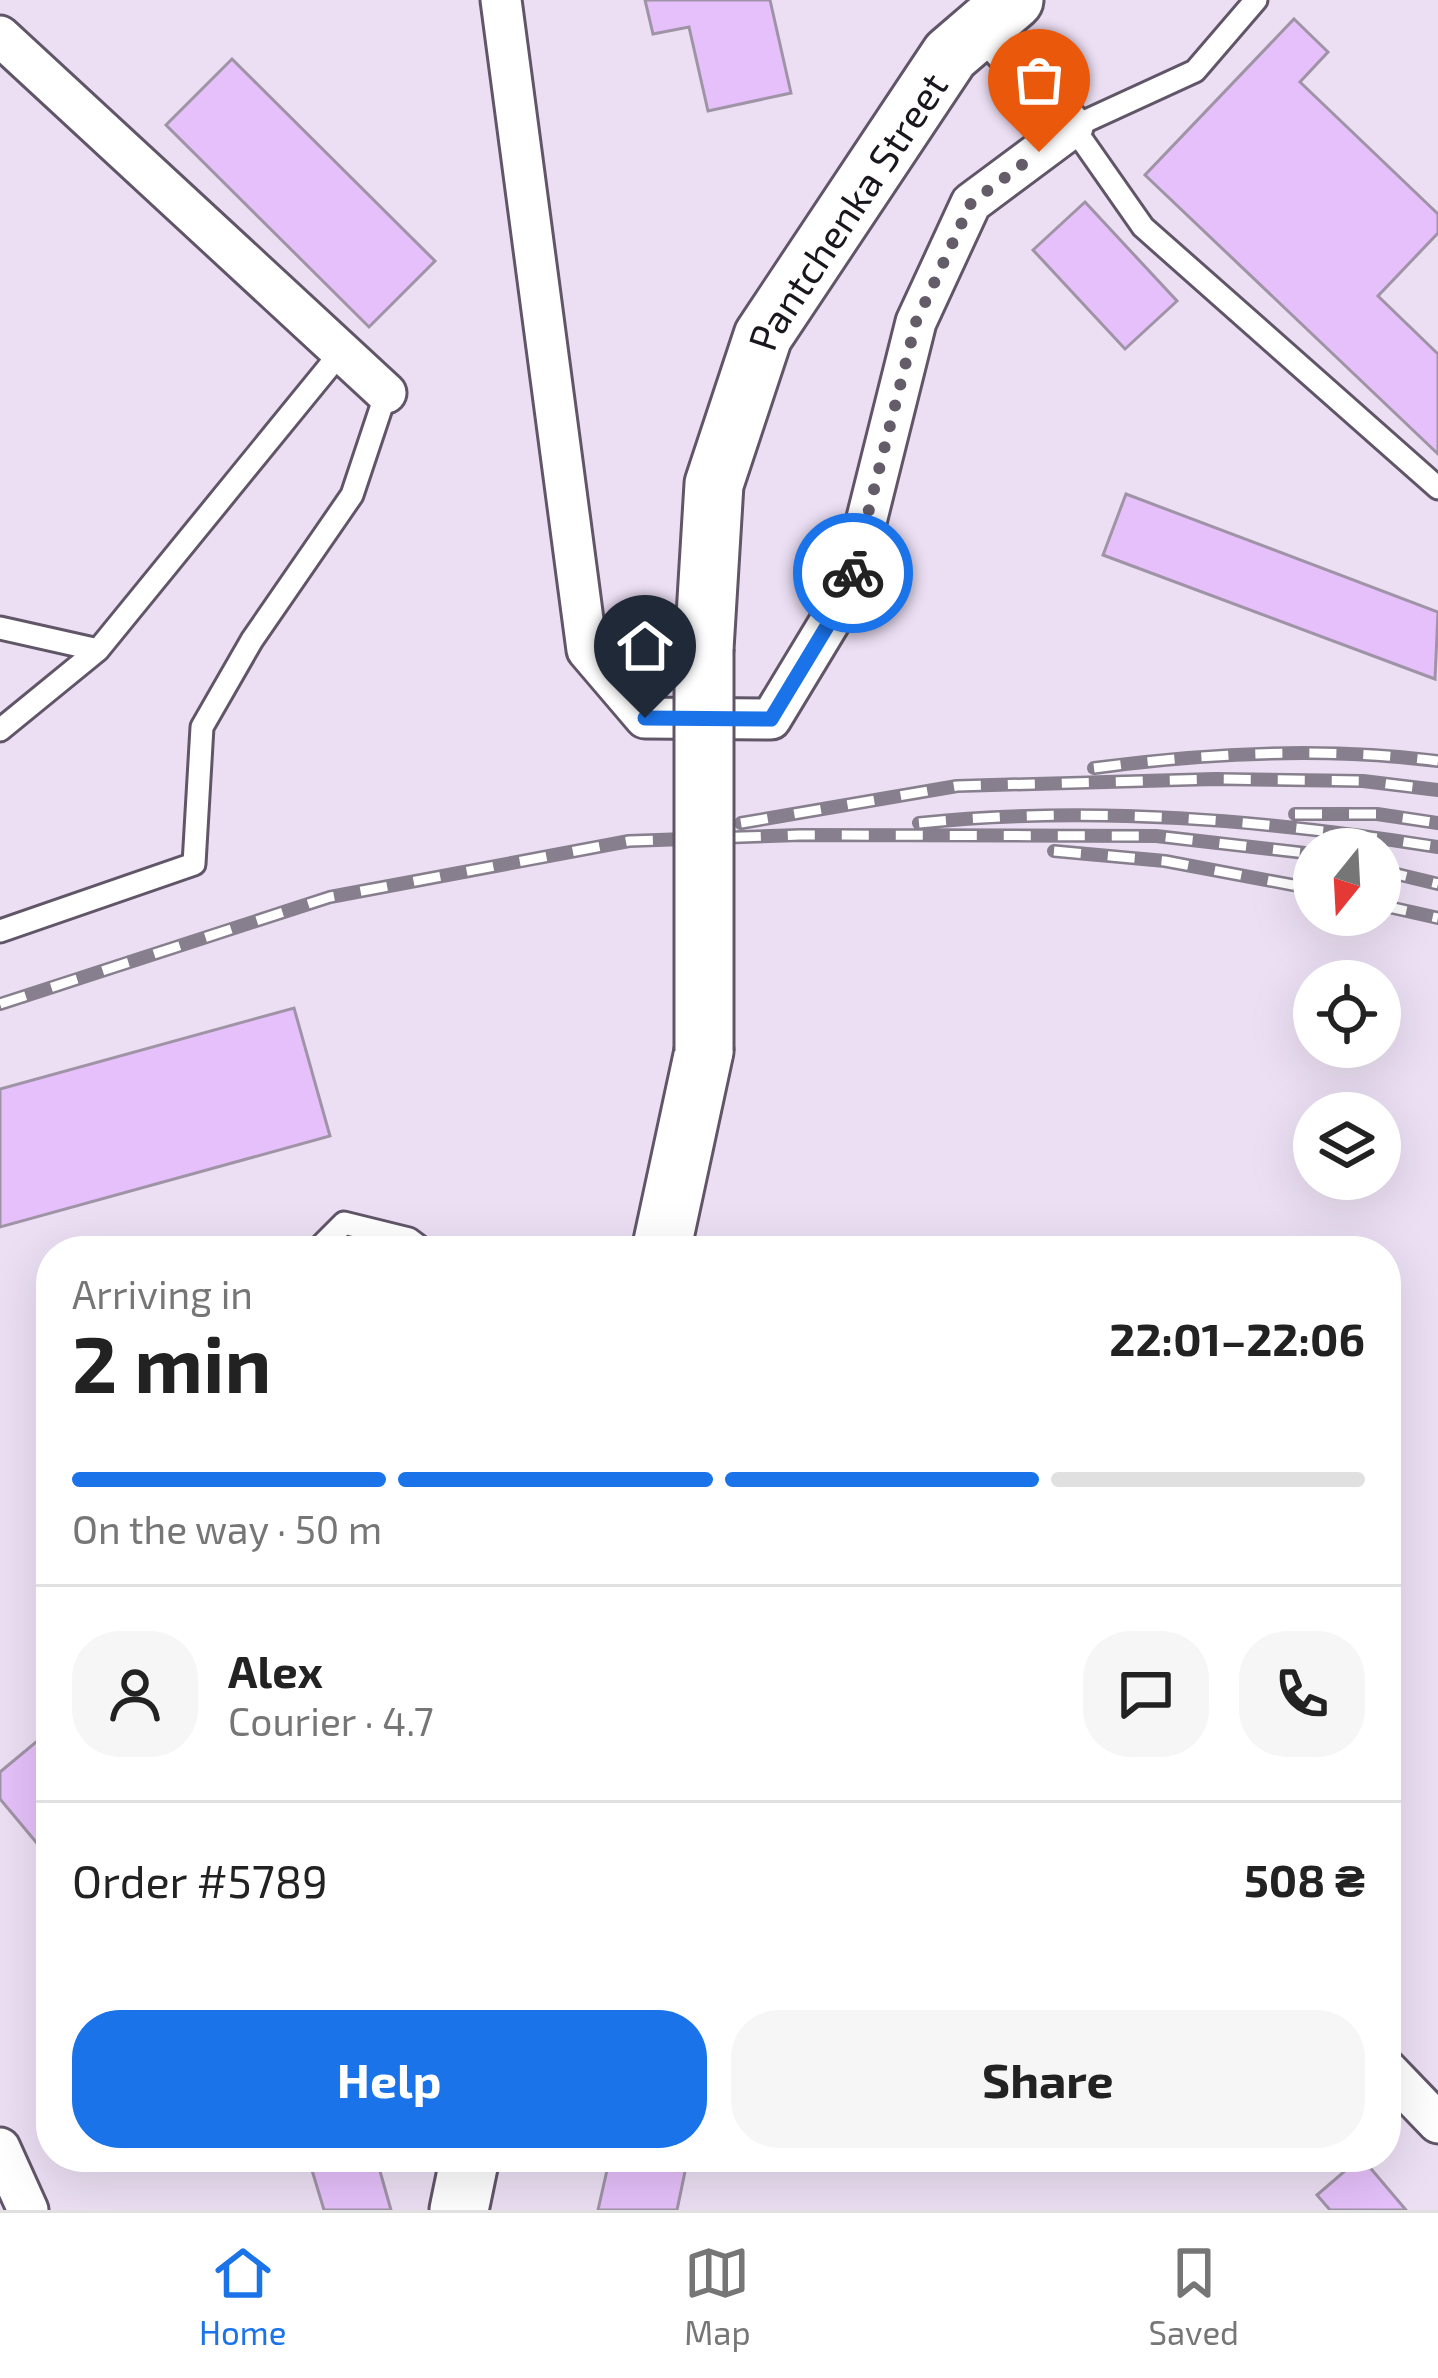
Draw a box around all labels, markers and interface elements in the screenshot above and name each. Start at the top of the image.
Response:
pin [988,29,1090,152]
icon: bag [1006,47,1072,113]
street label: Pantchenka Street [737,63,956,356]
courier [793,513,913,633]
icon: bike [820,540,886,606]
pin [594,595,696,718]
icon: home [612,613,678,679]
north arrow [1293,828,1401,936]
map controls [1293,828,1401,1200]
button: locate [1293,960,1401,1068]
button: layers [1293,1092,1401,1200]
text: Arriving in [72,1270,253,1317]
text: 22:01–22:06 [1109,1311,1365,1365]
text: 2 min [72,1315,271,1409]
text: On the way · 50 m [72,1505,382,1552]
button: person [72,1631,198,1757]
button: chat [1083,1631,1209,1757]
button: phone [1239,1631,1365,1757]
text: Alex [228,1643,323,1697]
text: Courier · 4.7 [228,1697,434,1744]
text: 508 ₴ [1244,1852,1365,1906]
text: Order #5789 [72,1853,328,1907]
button: Help [72,2010,707,2148]
button: Share [731,2010,1365,2148]
tab: Home [199,2240,286,2352]
tab: Map [684,2240,751,2352]
tab: Saved [1148,2240,1239,2352]

